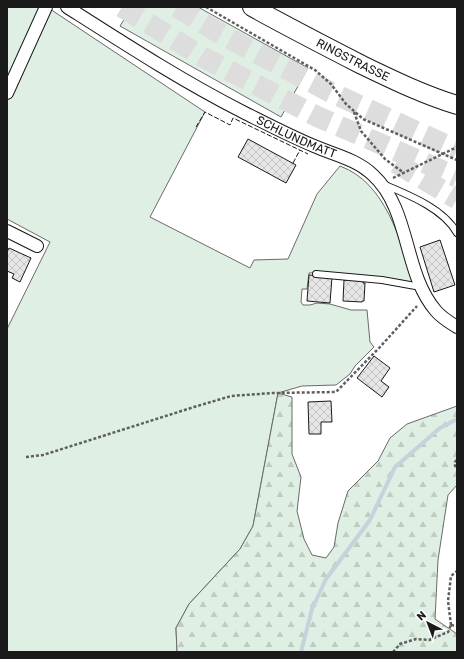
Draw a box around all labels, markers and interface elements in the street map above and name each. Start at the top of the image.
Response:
street label: RINGSTRASSE [314,36,392,84]
street label: SCHLUNDMATT [254,113,338,161]
north arrow [408,603,448,643]
text: N [414,608,429,623]

